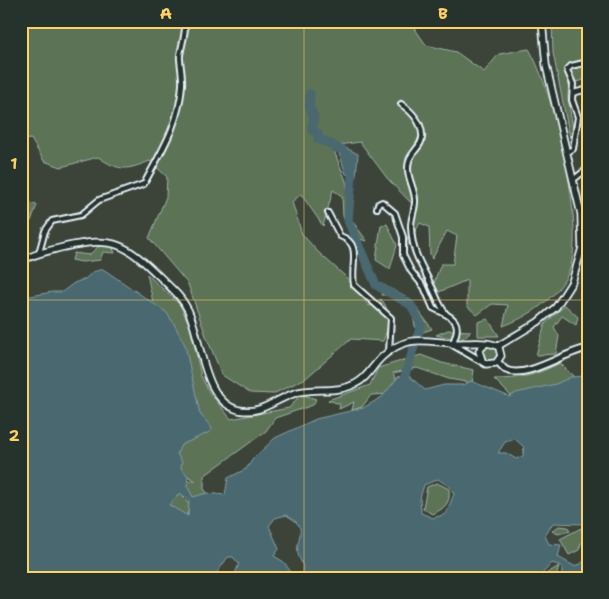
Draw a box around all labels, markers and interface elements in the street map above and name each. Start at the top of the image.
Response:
text: A [160,3,172,24]
text: B [438,3,448,24]
text: 1 [10,153,18,174]
text: 2 [8,425,20,446]

